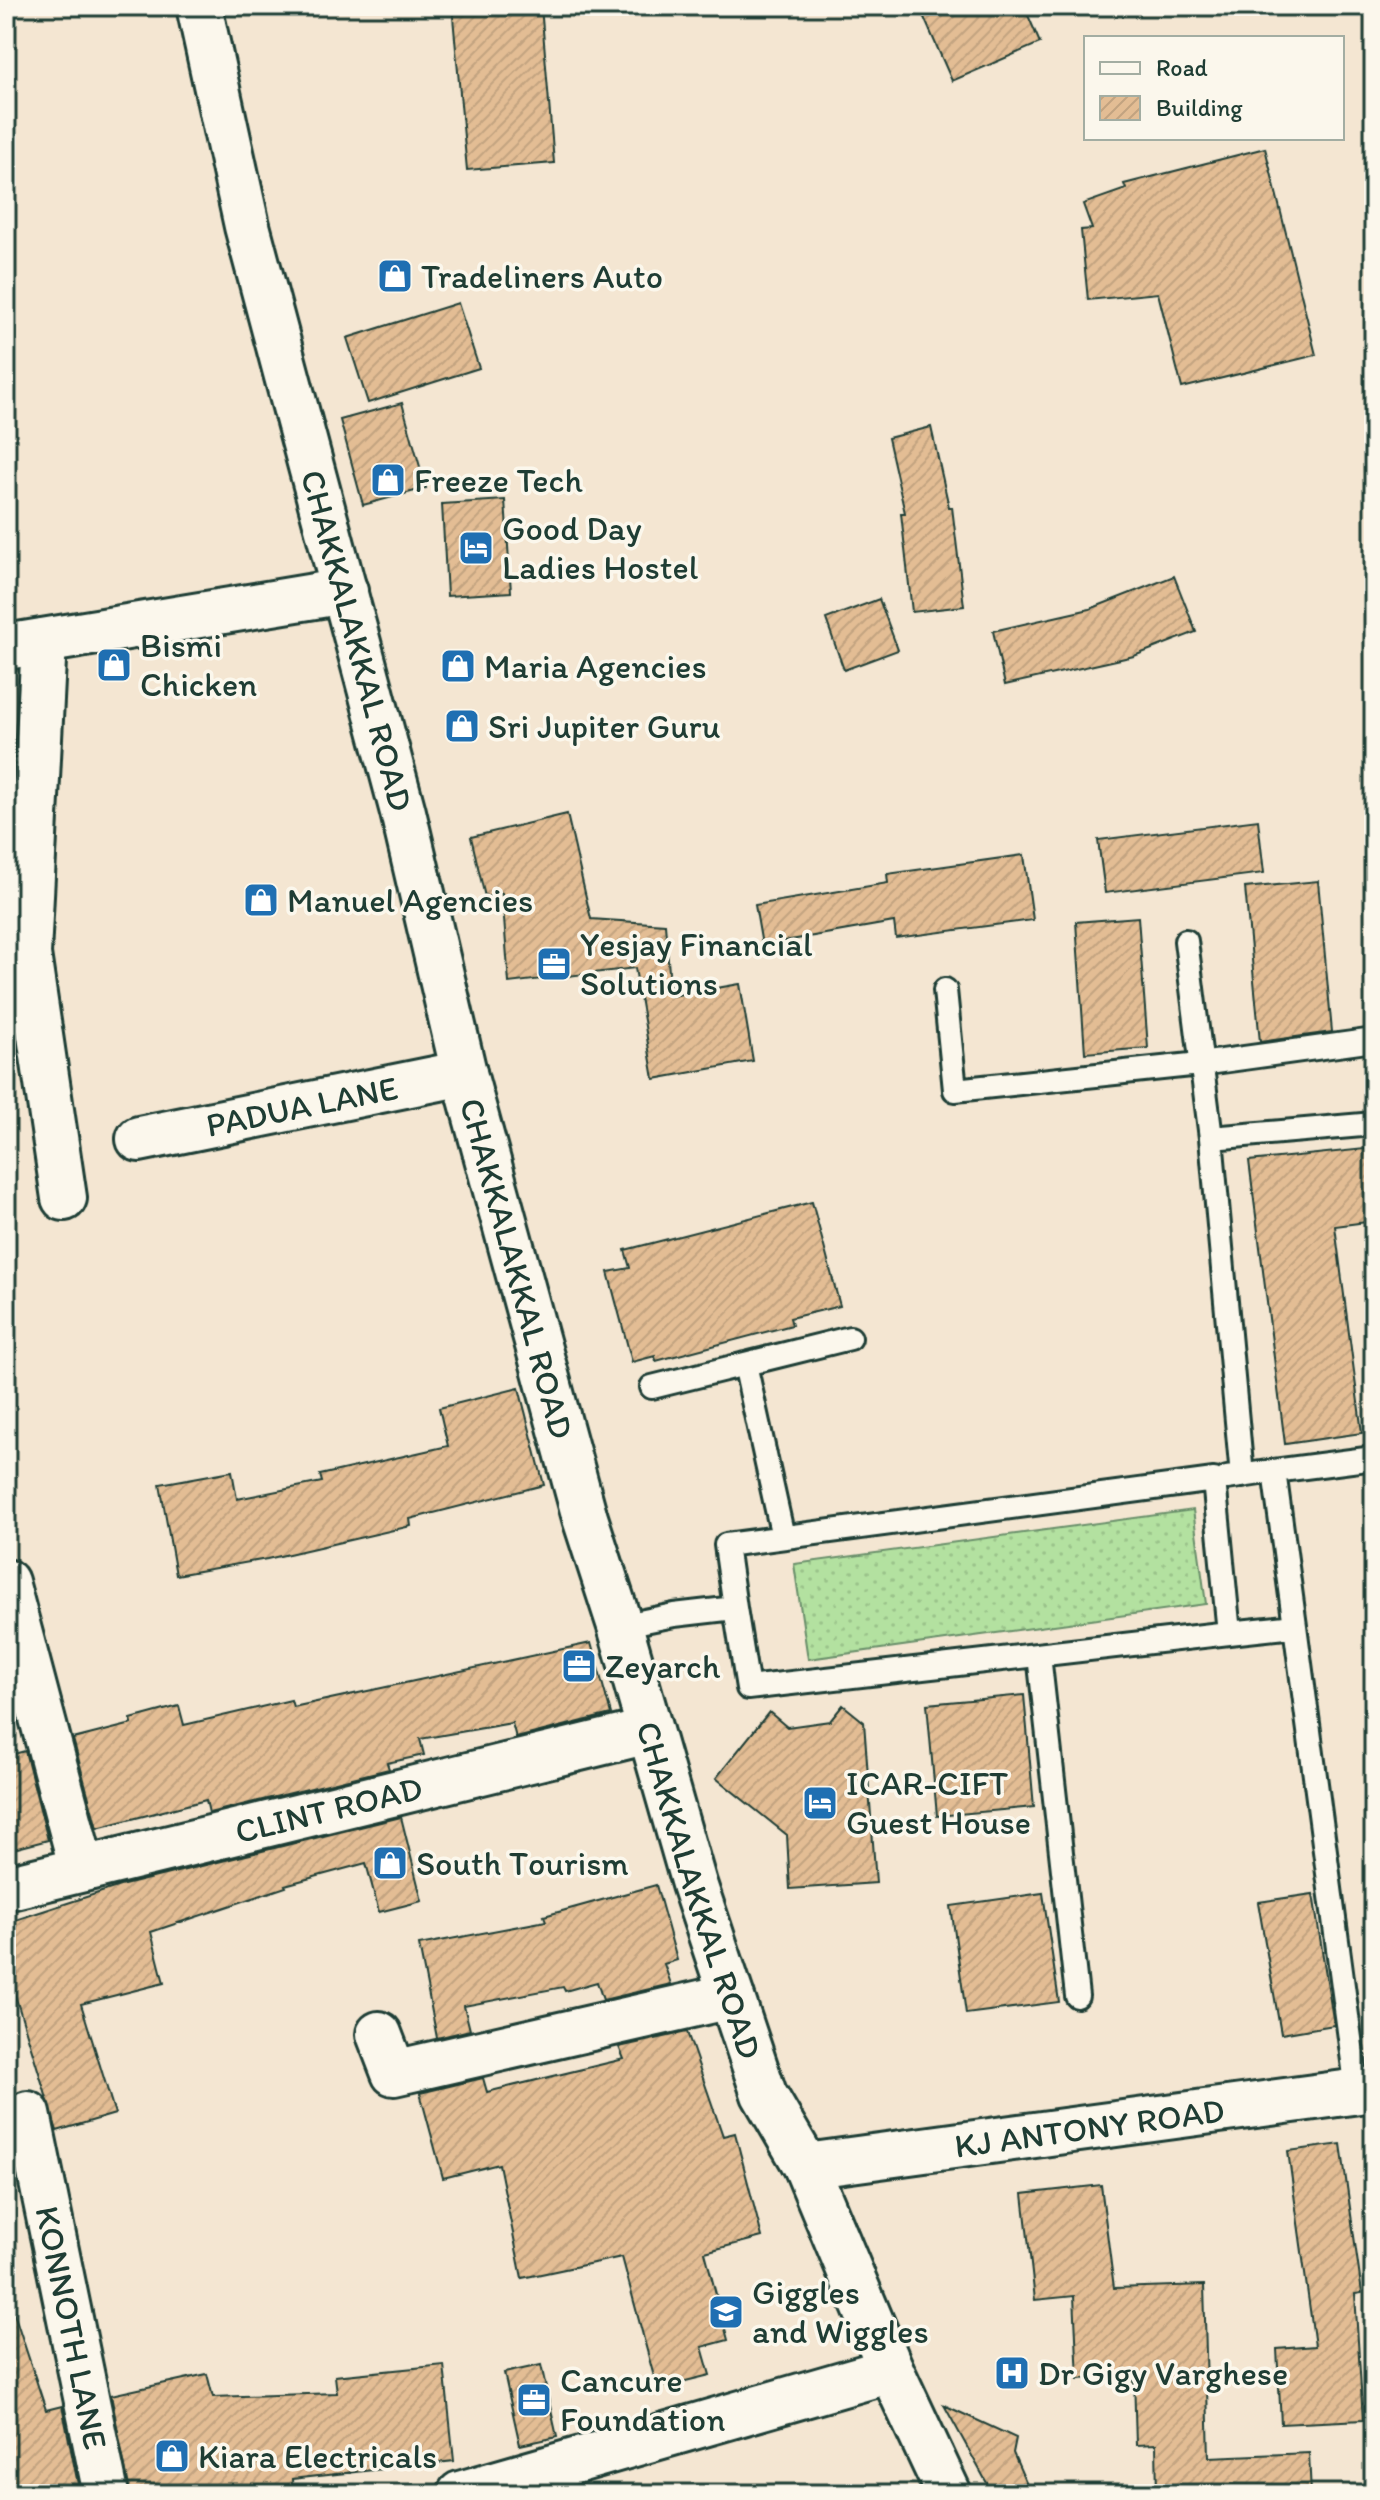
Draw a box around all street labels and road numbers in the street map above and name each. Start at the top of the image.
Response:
street label: CHAKKALAKKAL ROAD [292,466,422,815]
street label: PADUA LANE [202,1067,401,1146]
street label: CHAKKALAKKAL ROAD [451,1094,582,1443]
street label: CHAKKALAKKAL ROAD [627,1717,771,2064]
street label: CLINT ROAD [231,1767,426,1852]
street label: KJ ANTONY ROAD [952,2090,1227,2167]
street label: KONNOTH LANE [26,2202,116,2453]

